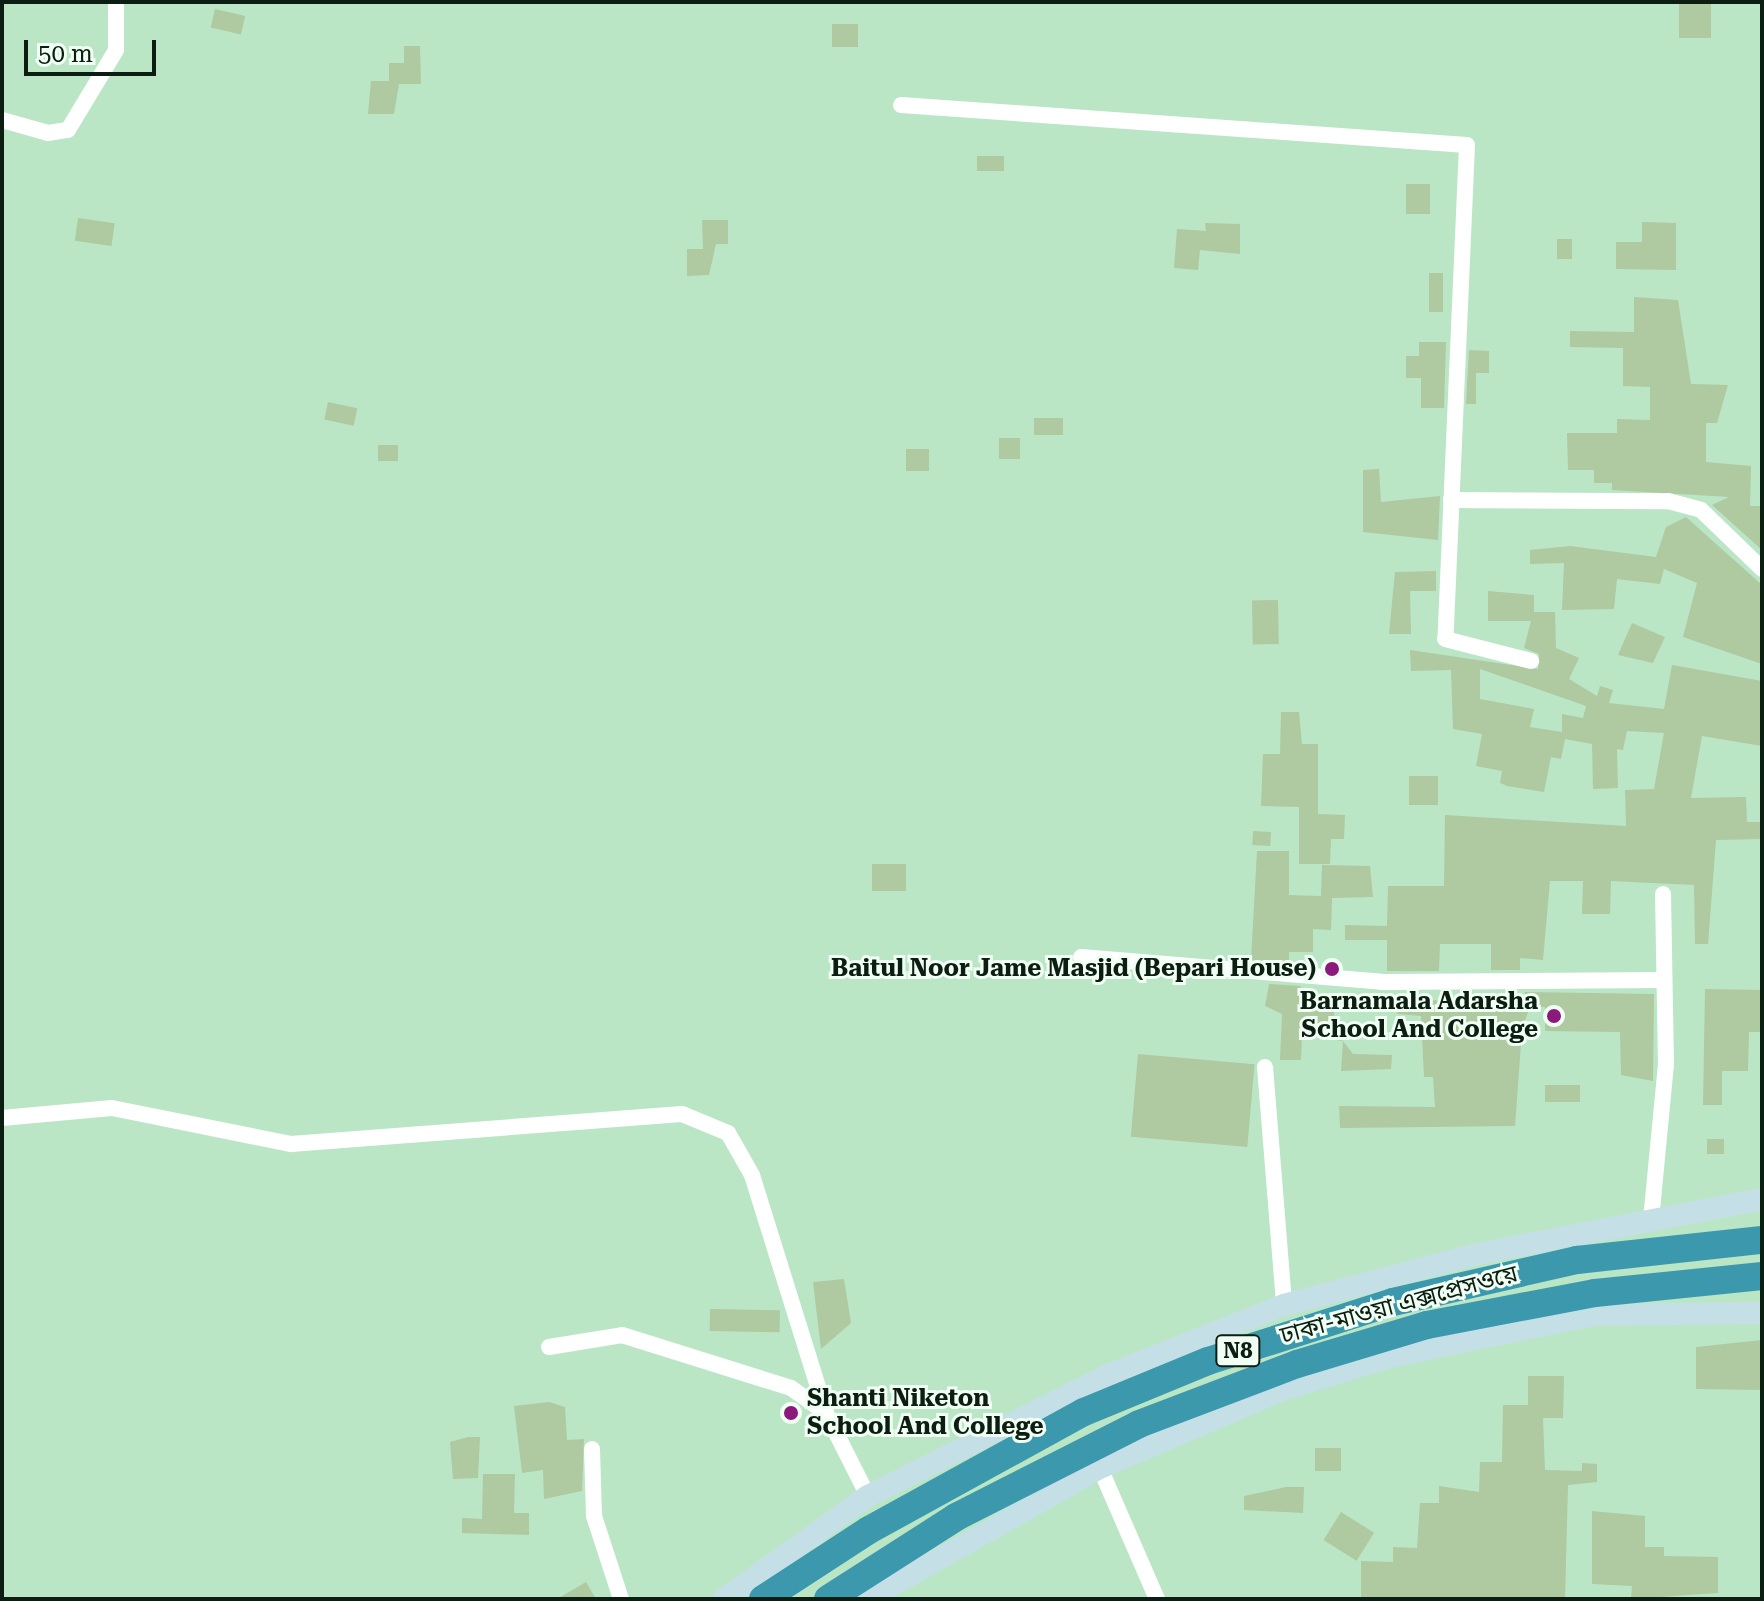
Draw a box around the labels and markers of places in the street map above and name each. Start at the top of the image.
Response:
place label: Baitul Noor Jame Masjid (Bepari House) [831,955,1316,983]
marker: Baitul Noor Jame Masjid (Bepari House) [1323,960,1341,978]
place label: Barnamala Adarsha School And College [1300,988,1538,1044]
marker: Barnamala Adarsha School And College [1545,1007,1563,1025]
place label: Shanti Niketon School And College [807,1385,1044,1441]
marker: Shanti Niketon School And College [782,1404,800,1422]

